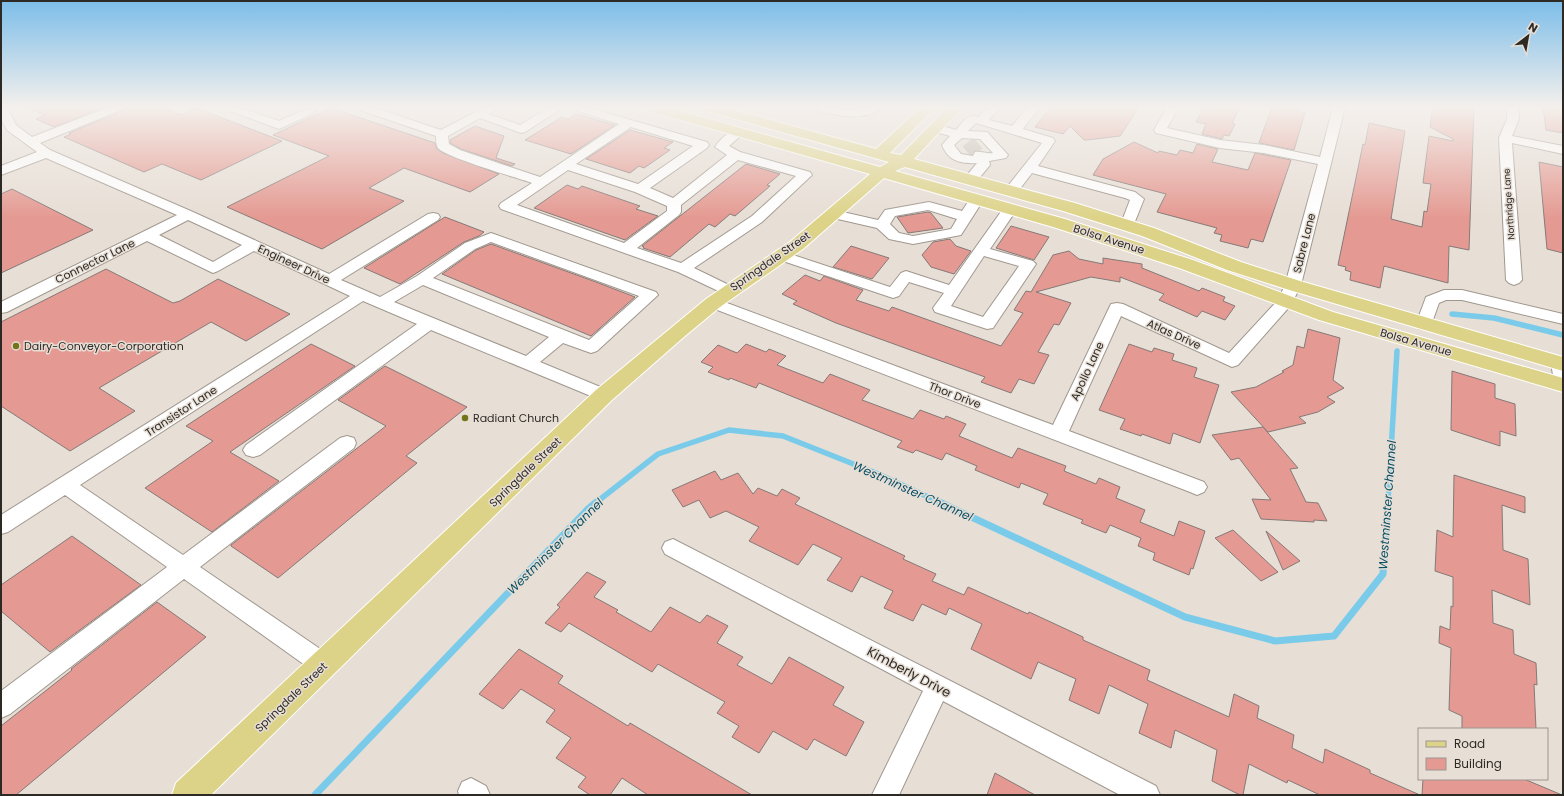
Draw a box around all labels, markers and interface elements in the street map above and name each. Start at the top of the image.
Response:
north arrow [1508,16,1548,56]
text: N [1525,18,1541,36]
street label: Northridge Lane [1500,167,1517,240]
street label: Sabre Lane [1289,211,1319,275]
street label: Bolsa Avenue [1071,220,1147,258]
street label: Springdale Street [727,227,813,295]
street label: Connector Lane [52,235,138,287]
street label: Engineer Drive [255,240,333,288]
street label: Atlas Drive [1144,315,1204,353]
street label: Bolsa Avenue [1378,324,1454,360]
place label: Dairy-Conveyor-Corporation [24,338,184,354]
street label: Apollo Lane [1066,339,1108,403]
marker: Dairy-Conveyor-Corporation [11,341,21,351]
street label: Thor Drive [927,378,984,412]
street label: Transistor Lane [142,382,220,440]
place label: Radiant Church [473,410,559,426]
marker: Radiant Church [460,413,470,423]
street label: Springdale Street [485,433,565,511]
water label: Westminster Channel [1374,440,1400,570]
water label: Westminster Channel [850,457,976,525]
water label: Westminster Channel [503,494,607,598]
street label: Kimberly Drive [864,642,954,702]
street label: Springdale Street [251,658,331,736]
legend [1418,728,1548,780]
text: Road [1454,735,1485,752]
text: Building [1454,755,1502,772]

